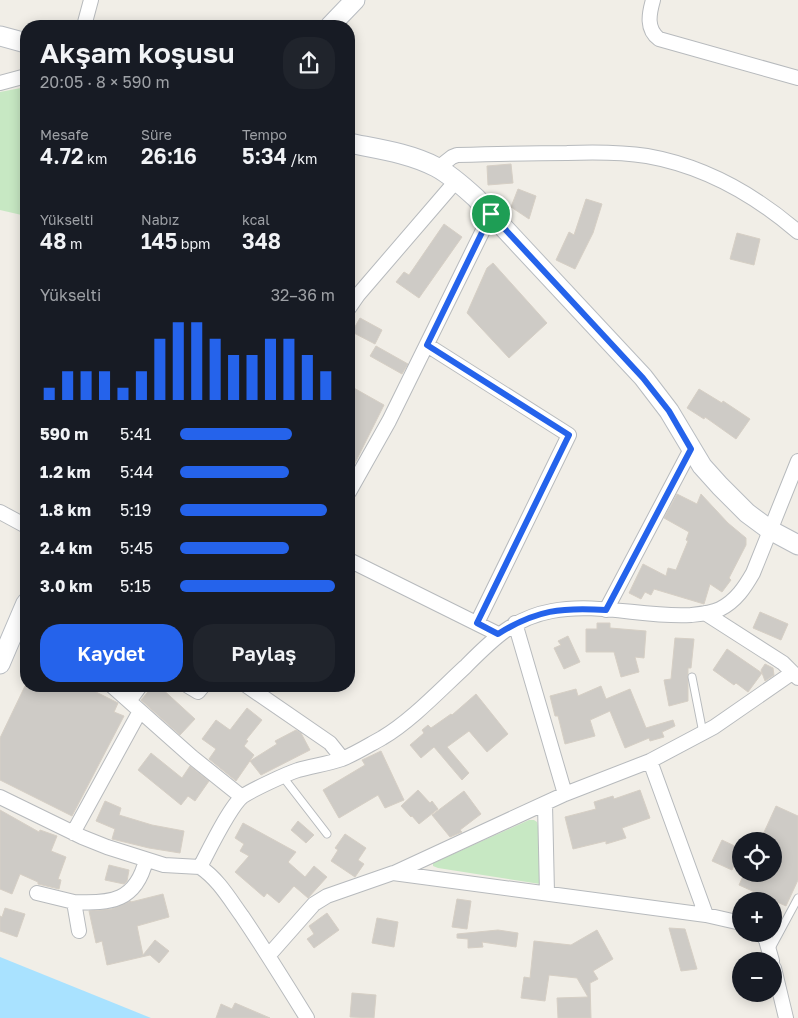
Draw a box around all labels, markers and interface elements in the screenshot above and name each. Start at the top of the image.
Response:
text: Akşam koşusu [40,36,235,69]
button: share [283,37,335,89]
text: 20:05 · 8 × 590 m [40,72,170,92]
text: Mesafe [40,126,89,143]
text: Süre [141,126,172,143]
text: Tempo [242,126,287,143]
text: 4.72 [40,143,84,169]
text: 26:16 [141,143,197,169]
text: 5:34 [242,143,287,169]
text: km [84,150,107,167]
text: /km [287,150,318,167]
pin [470,193,512,235]
icon: arrive [477,200,505,228]
text: Yükselti [40,211,94,228]
text: Nabız [141,211,179,228]
text: kcal [242,211,270,228]
text: 48 [40,228,66,254]
text: 145 [141,228,177,254]
text: 348 [242,228,281,254]
text: m [66,235,82,252]
text: bpm [177,235,210,252]
text: Yükselti [40,285,101,305]
text: 32–36 m [271,285,335,305]
text: 590 m [40,424,88,444]
text: 5:41 [120,424,152,444]
text: 1.2 km [40,462,90,482]
text: 5:44 [120,462,154,482]
text: 1.8 km [40,500,91,520]
text: 5:19 [120,500,152,520]
text: 2.4 km [40,538,92,558]
text: 5:45 [120,538,153,558]
text: 3.0 km [40,576,93,596]
text: 5:15 [120,576,151,596]
button: Kaydet [40,624,183,682]
button: Paylaş [193,624,335,682]
map controls [732,832,782,1002]
button: locate [732,832,782,882]
button: + [732,892,782,942]
button: − [732,952,782,1002]

